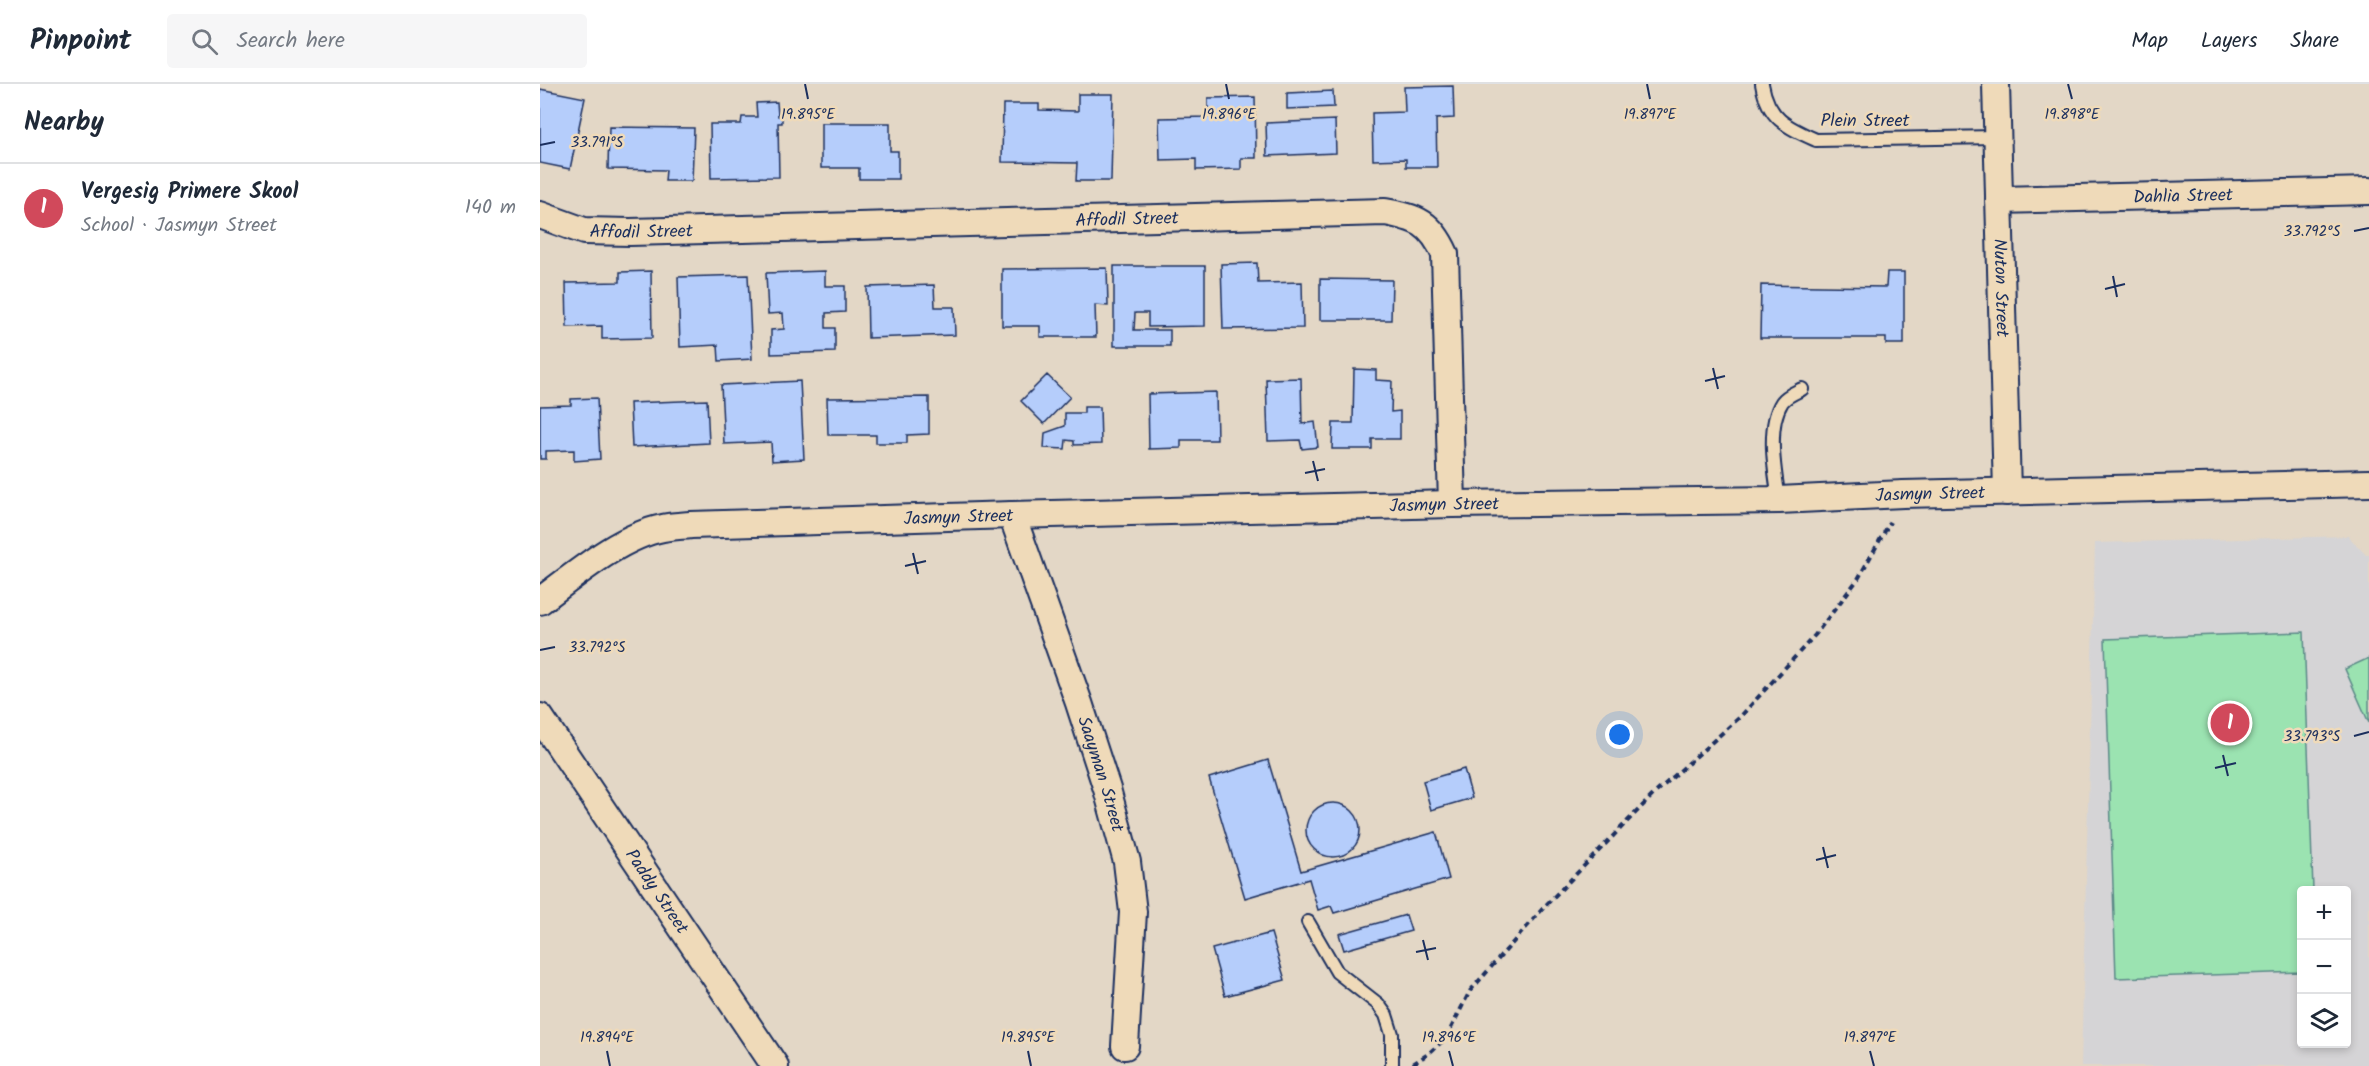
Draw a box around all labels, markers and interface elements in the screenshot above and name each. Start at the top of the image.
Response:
search box [167,14,587,68]
text: Pinpoint [30,19,131,64]
text: Search here [236,24,345,59]
icon: search [188,25,221,58]
text: Map [2131,25,2168,58]
text: Layers [2201,25,2257,58]
text: Share [2290,25,2339,58]
text: Nearby [24,102,104,144]
text: 19.895°E [781,103,836,127]
text: 19.896°E [1202,103,1257,127]
text: 19.897°E [1624,103,1678,127]
text: 19.898°E [2045,103,2101,127]
street label: Plein Street [1820,107,1911,136]
text: 33.791°S [571,131,623,155]
text: Vergesig Primere Skool [81,175,298,210]
street label: Dahlia Street [2133,181,2234,213]
text: 1 [40,192,47,224]
text: 140 m [465,192,516,224]
street label: Affodil Street [1075,204,1180,236]
text: School · Jasmyn Street [81,210,277,242]
street label: Affodil Street [589,217,694,248]
text: 33.792°S [2284,220,2340,244]
street label: Nuton Street [1984,238,2016,339]
street label: Jasmyn Street [1875,479,1986,511]
street label: Jasmyn Street [1389,490,1500,522]
street label: Jasmyn Street [903,502,1015,534]
text: 33.792°S [569,636,625,660]
pin: 1 [2210,700,2250,746]
street label: Saayman Street [1068,713,1131,837]
your location [1605,720,1634,749]
text: 33.793°S [2284,725,2340,749]
street label: Paddy Street [617,843,696,941]
map controls [2297,886,2351,1048]
button: + [2297,886,2351,940]
button: − [2297,940,2351,994]
button: layers [2297,994,2351,1048]
text: 19.894°E [580,1026,635,1050]
text: 19.895°E [1001,1026,1056,1050]
text: 19.896°E [1422,1026,1477,1050]
text: 19.897°E [1844,1026,1898,1050]

